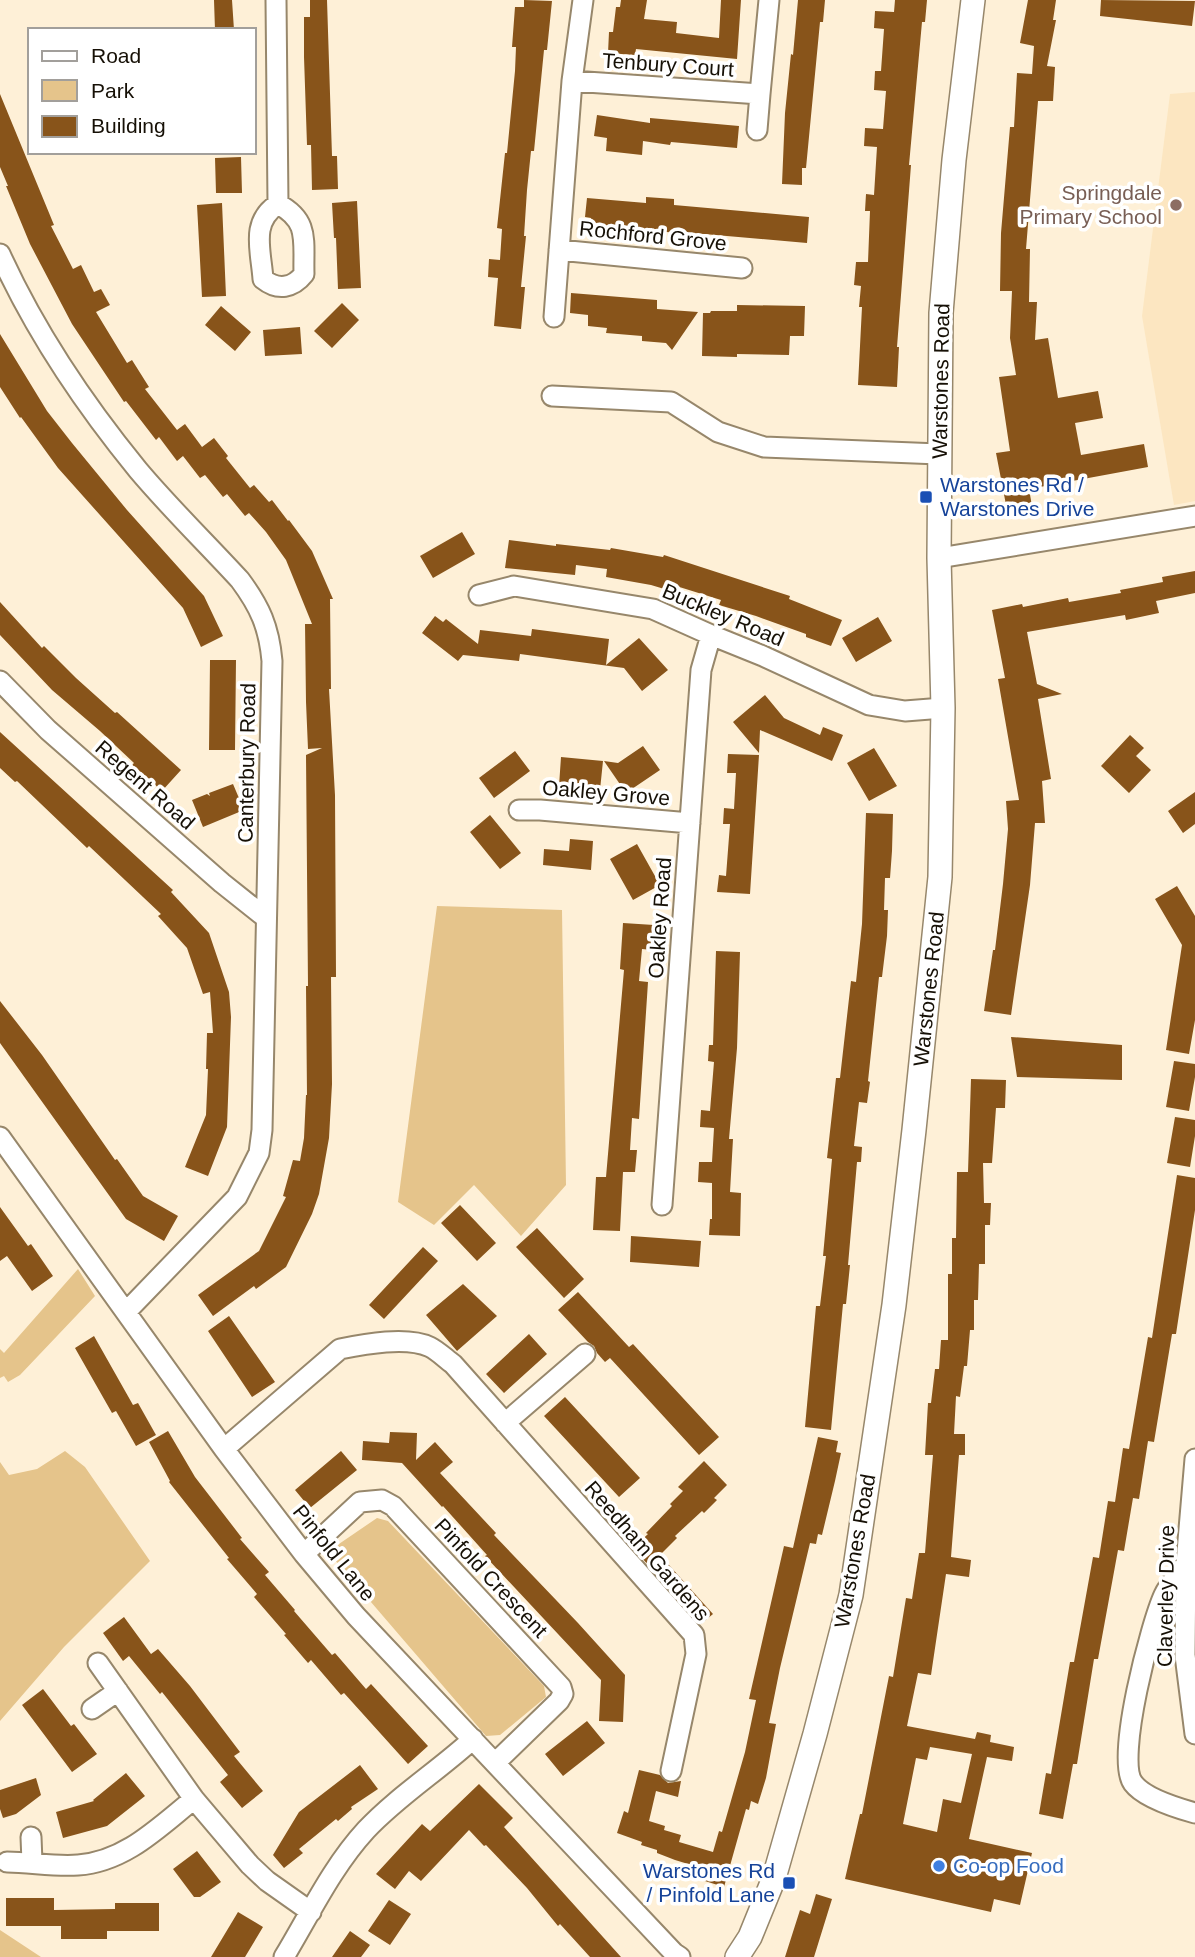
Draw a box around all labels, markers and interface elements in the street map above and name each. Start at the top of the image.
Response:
legend [28,28,256,154]
text: Road [91,44,141,67]
street label: Tenbury Court [601,48,735,81]
text: Park [91,79,135,102]
text: Building [91,114,166,137]
place label: Springdale Primary School [1020,181,1162,228]
marker: Springdale Primary School [1168,197,1184,213]
street label: Rochford Grove [578,216,728,255]
street label: Warstones Road [928,303,953,459]
place label: Warstones Rd / Warstones Drive [940,473,1094,520]
marker: Warstones Rd / Warstones Drive [918,489,934,505]
street label: Buckley Road [659,579,787,650]
street label: Canterbury Road [234,683,259,843]
street label: Regent Road [91,735,200,834]
street label: Oakley Grove [541,775,671,810]
street label: Oakley Road [644,857,675,979]
street label: Warstones Road [909,910,948,1068]
street label: Warstones Road [830,1472,879,1630]
street label: Reedham Gardens [580,1476,714,1625]
street label: Pinfold Lane [289,1500,380,1605]
street label: Pinfold Crescent [430,1513,552,1642]
street label: Claverley Drive [1153,1525,1178,1667]
place label: Co-op Food [953,1854,1064,1877]
marker: Co-op Food [931,1858,947,1874]
place label: Warstones Rd / Pinfold Lane [643,1859,775,1906]
marker: Warstones Rd / Pinfold Lane [781,1875,797,1891]

